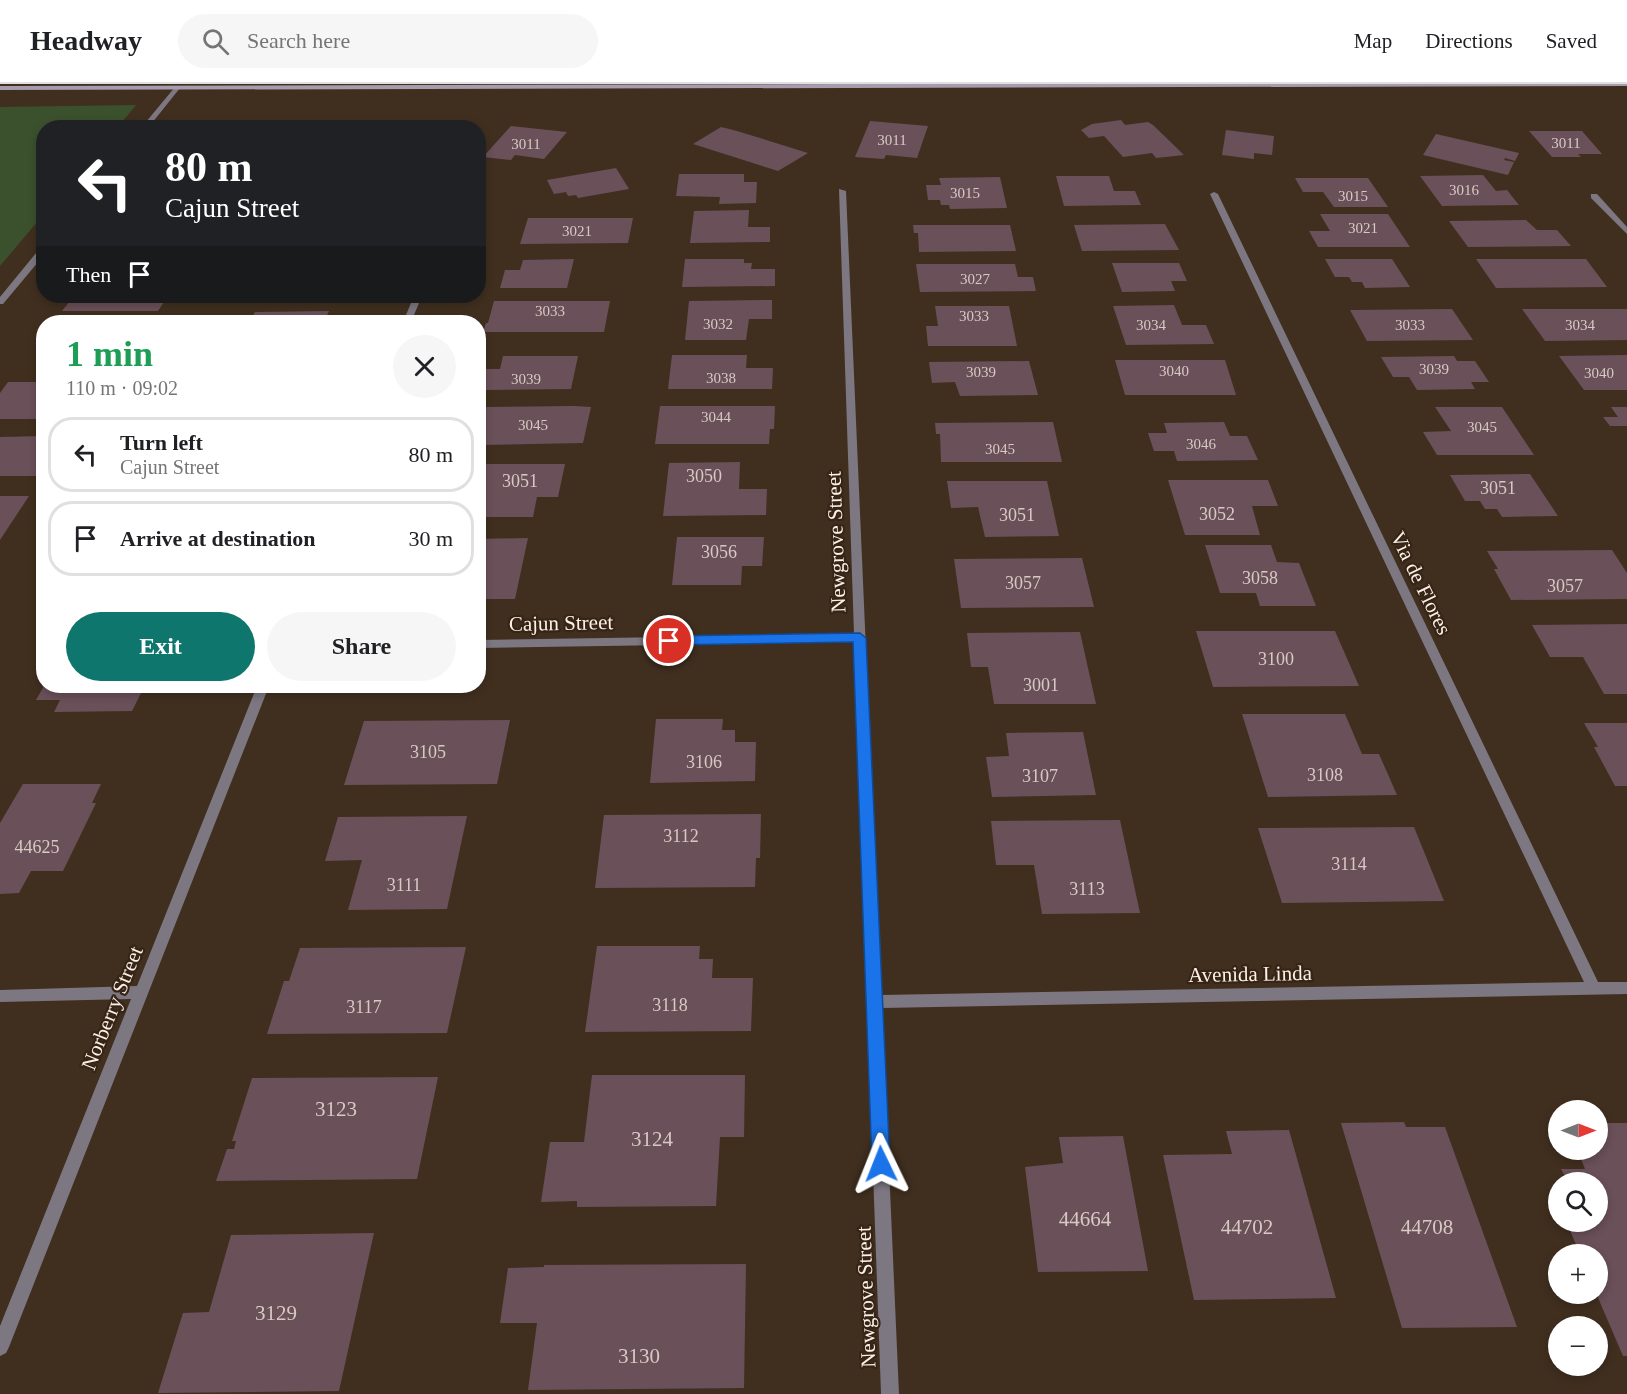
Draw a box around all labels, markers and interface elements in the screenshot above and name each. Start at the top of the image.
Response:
search box [178,14,598,68]
text: Headway [30,25,142,56]
icon: search [199,25,232,58]
text: Search here [247,28,350,53]
text: Map [1354,29,1392,53]
text: Directions [1425,29,1513,53]
text: Saved [1546,29,1597,53]
house number: 3011 [877,132,907,148]
house number: 3011 [1551,135,1581,151]
house number: 3011 [511,136,541,152]
icon: left [66,144,144,222]
text: 80 m [165,144,253,190]
house number: 3016 [1449,182,1480,198]
house number: 3015 [950,185,980,201]
house number: 3015 [1338,188,1368,204]
text: Cajun Street [165,193,299,223]
house number: 3021 [1348,220,1378,236]
house number: 3021 [562,223,592,239]
icon: arrive [123,258,156,291]
text: Then [66,262,111,287]
house number: 3027 [960,271,991,287]
house number: 3033 [535,303,565,319]
house number: 3033 [959,308,989,324]
house number: 3032 [703,316,733,332]
house number: 3034 [1136,317,1167,333]
house number: 3033 [1395,317,1425,333]
house number: 3034 [1565,317,1596,333]
text: 1 min [66,334,153,374]
button: close [393,335,456,398]
house number: 3039 [1419,361,1449,377]
house number: 3040 [1159,363,1189,379]
house number: 3039 [966,364,996,380]
house number: 3040 [1584,365,1614,381]
house number: 3038 [706,370,736,386]
house number: 3039 [511,371,541,387]
text: 110 m · 09:02 [66,377,178,399]
house number: 3044 [701,409,732,425]
house number: 3045 [518,417,548,433]
house number: 3045 [1467,419,1497,435]
text: Turn left [120,430,203,455]
house number: 3046 [1186,436,1217,452]
icon: left [69,438,102,471]
house number: 3045 [985,441,1015,457]
text: 80 m [408,442,453,467]
text: Cajun Street [120,456,219,478]
house number: 3050 [686,466,722,486]
house number: 3051 [502,471,538,491]
street label: Newgrove Street [822,471,850,613]
house number: 3051 [1480,478,1516,498]
house number: 3052 [1199,504,1235,524]
house number: 3051 [999,505,1035,525]
icon: arrive [69,522,102,555]
text: Arrive at destination [120,526,316,551]
text: 30 m [408,526,453,551]
street label: Via de Flores [1386,527,1456,639]
house number: 3056 [701,542,737,562]
house number: 3058 [1242,568,1278,588]
house number: 3057 [1005,573,1041,593]
house number: 3057 [1547,576,1583,596]
street label: Cajun Street [509,610,614,636]
button: Exit [66,612,255,681]
button: Share [267,612,456,681]
pin [643,615,694,666]
icon: arrive [652,624,685,657]
house number: 3100 [1258,649,1294,669]
house number: 3001 [1023,675,1059,695]
house number: 3105 [410,742,446,762]
house number: 3106 [686,752,722,772]
house number: 3108 [1307,765,1343,785]
house number: 3107 [1022,766,1058,786]
house number: 3112 [663,826,699,846]
house number: 44625 [15,837,60,857]
house number: 3114 [1331,854,1367,874]
house number: 3111 [387,875,421,895]
house number: 3113 [1069,879,1105,899]
street label: Norberry Street [76,943,148,1073]
street label: Avenida Linda [1188,961,1313,987]
house number: 3118 [652,995,688,1015]
house number: 3117 [346,997,382,1017]
house number: 3123 [315,1097,357,1121]
north arrow [1548,1100,1608,1160]
map controls [1548,1100,1608,1376]
house number: 3124 [631,1127,674,1151]
position arrow [849,1132,913,1196]
button: search [1548,1172,1608,1232]
house number: 44664 [1059,1207,1112,1231]
house number: 44702 [1221,1215,1273,1239]
house number: 44708 [1401,1215,1453,1239]
street label: Newgrove Street [852,1226,880,1368]
button: + [1548,1244,1608,1304]
house number: 3129 [255,1301,297,1325]
button: − [1548,1316,1608,1376]
house number: 3130 [618,1344,660,1368]

